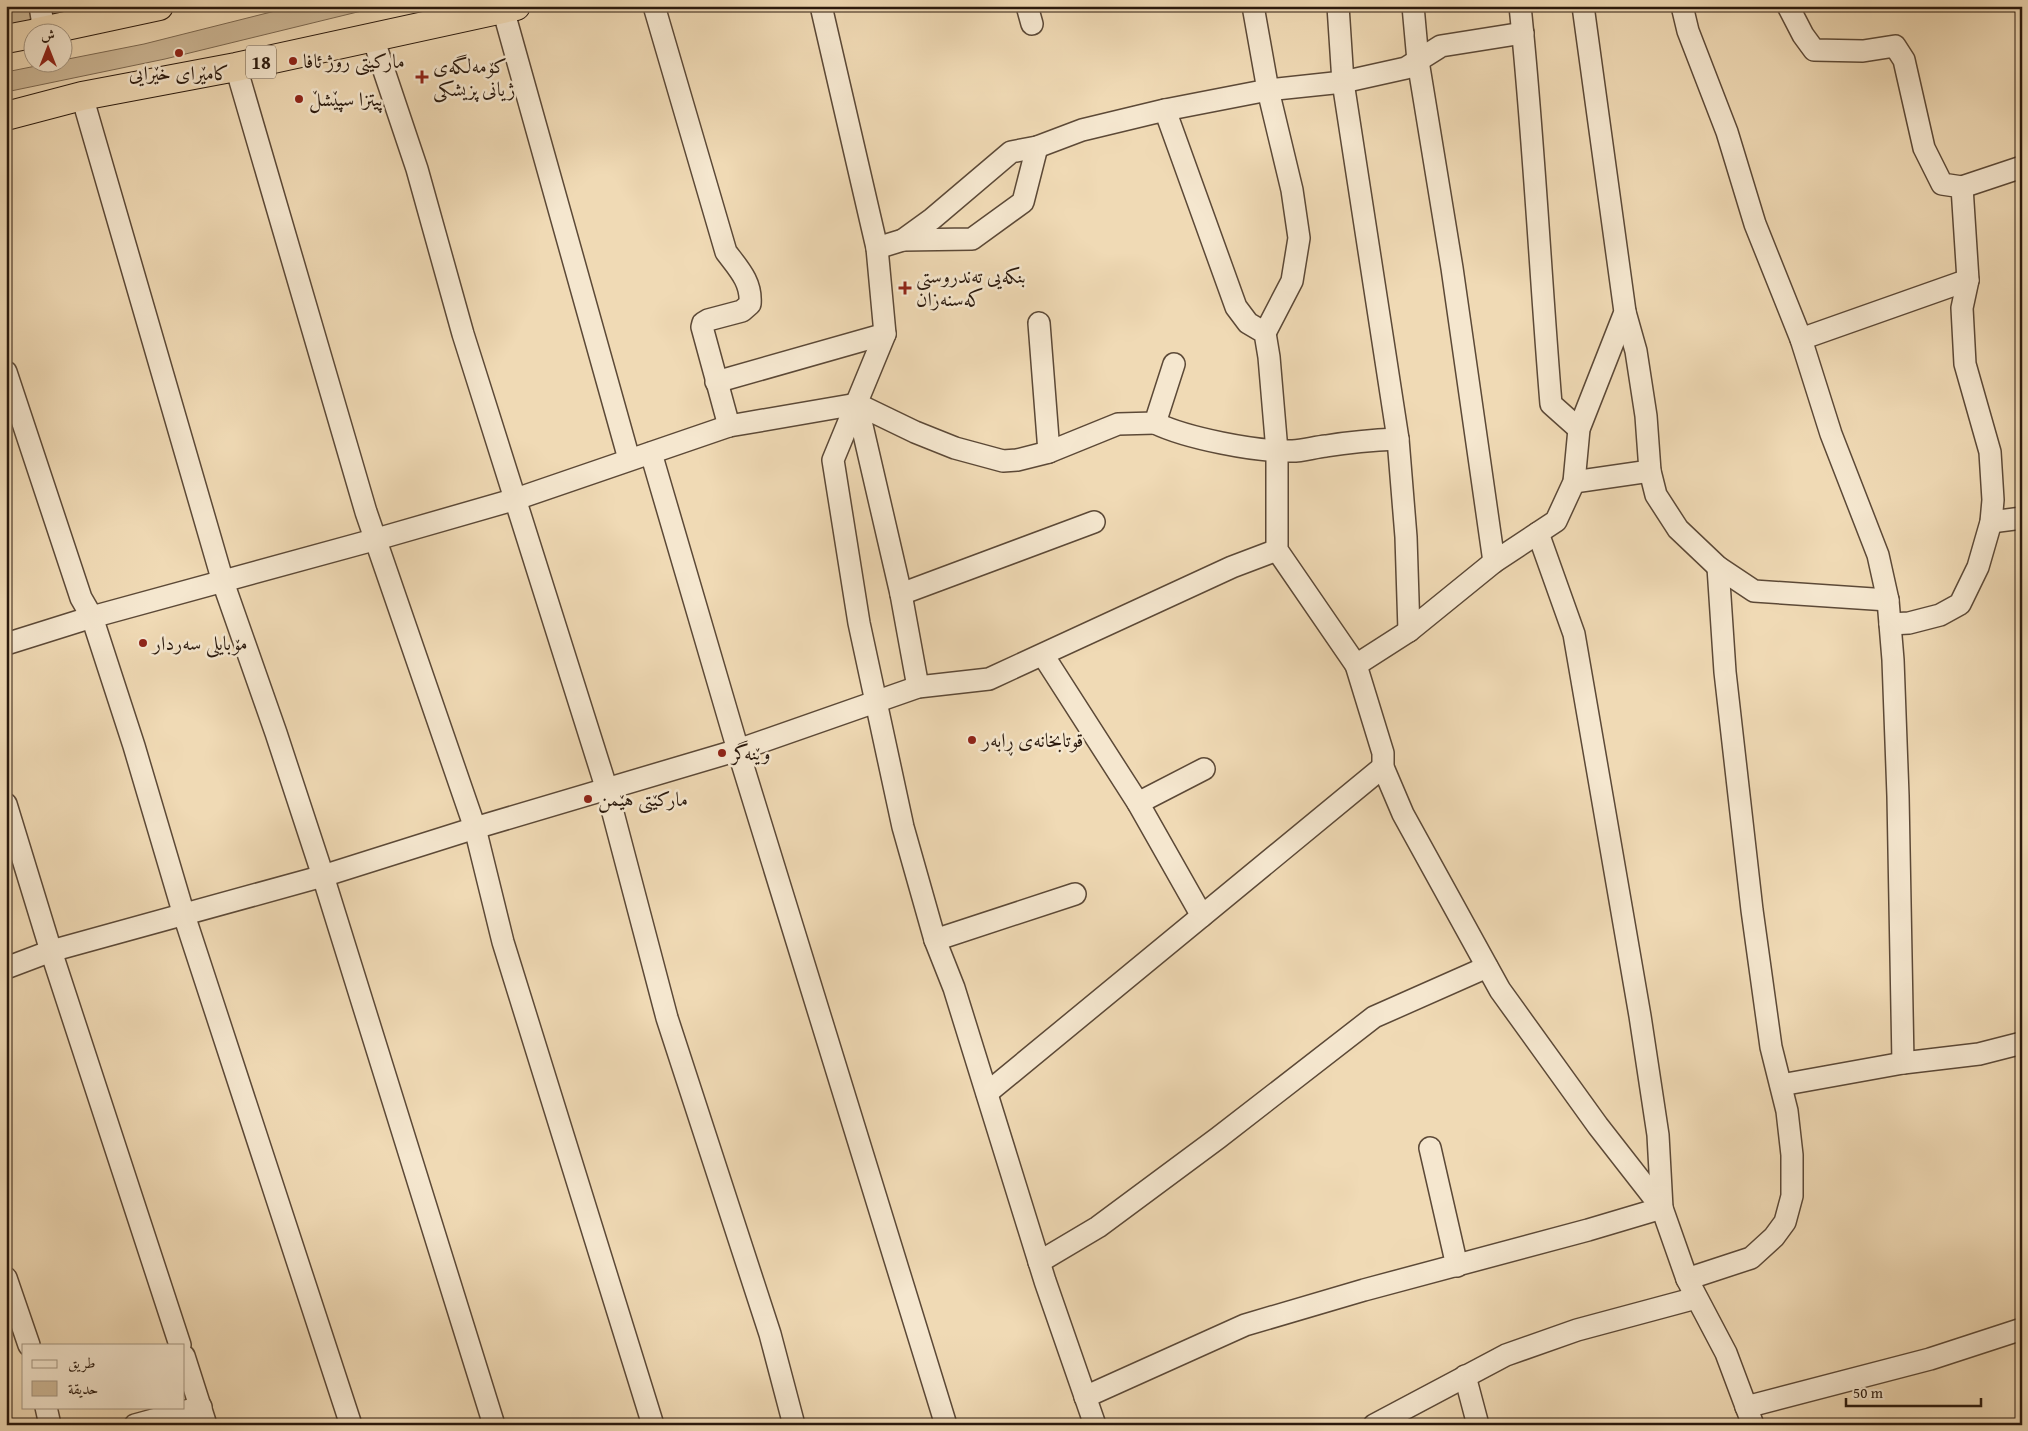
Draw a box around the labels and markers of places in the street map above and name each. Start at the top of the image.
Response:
place label: ماركيتى روژ ئافا [303,46,405,76]
marker: كامێرای خێرایی [173,47,185,59]
place label: کۆمەلگەی ژیانی پزیشکی [433,51,515,103]
marker: ماركيتى روژ ئافا [287,55,299,67]
place label: كامێرای خێرایی [129,58,229,87]
marker: کۆمەلگەی ژیانی پزیشکی [415,70,429,84]
place label: پیتزا سپێشڵ [309,84,383,114]
marker: پیتزا سپێشڵ [293,93,305,105]
place label: بنکەیی تەندروستی کەسنەزان [916,261,1026,313]
marker: بنکەیی تەندروستی کەسنەزان [898,281,912,295]
place label: مۆبایلی سەردار [151,628,247,658]
marker: مۆبایلی سەردار [137,637,149,649]
place label: قوتابخانەی ڕابەر [980,725,1083,756]
marker: قوتابخانەی ڕابەر [966,734,978,746]
place label: وێنەگر [730,738,770,767]
marker: وێنەگر [716,747,728,759]
place label: مارکێتی هێمن [598,784,688,814]
marker: مارکێتی هێمن [582,793,594,805]

